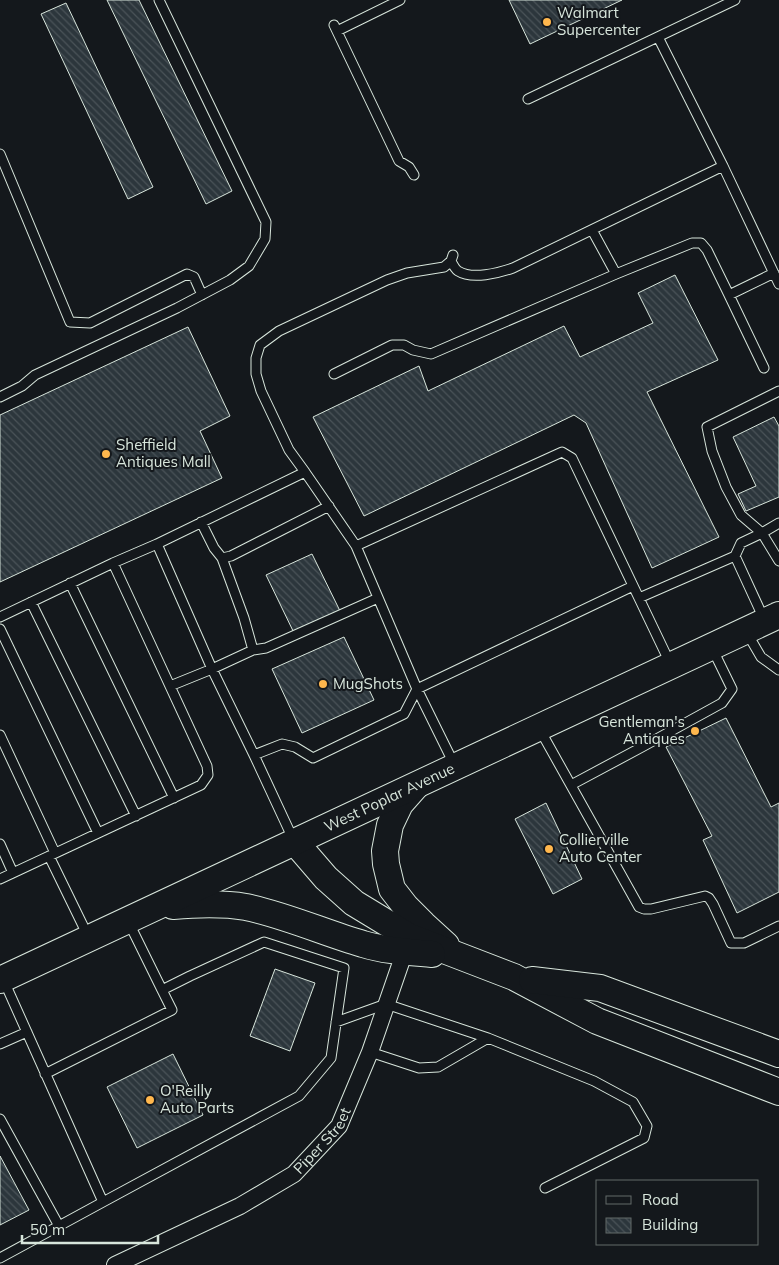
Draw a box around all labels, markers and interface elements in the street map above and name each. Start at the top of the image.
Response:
place label: Walmart Supercenter [557,3,641,39]
marker: Walmart Supercenter [541,16,553,28]
place label: Sheffield Antiques Mall [116,435,211,471]
marker: Sheffield Antiques Mall [100,448,112,460]
place label: MugShots [333,674,403,693]
marker: MugShots [317,678,329,690]
place label: Gentleman's Antiques [598,712,685,748]
marker: Gentleman's Antiques [689,725,701,737]
street label: West Poplar Avenue [321,758,457,836]
place label: Collierville Auto Center [559,830,642,866]
marker: Collierville Auto Center [543,843,555,855]
place label: O'Reilly Auto Parts [160,1081,234,1117]
marker: O'Reilly Auto Parts [144,1094,156,1106]
street label: Piper Street [289,1105,355,1178]
legend [596,1180,759,1245]
text: Road [642,1190,679,1209]
scale bar [22,1212,159,1244]
text: Building [642,1215,698,1234]
text: 50 m [30,1220,65,1239]

